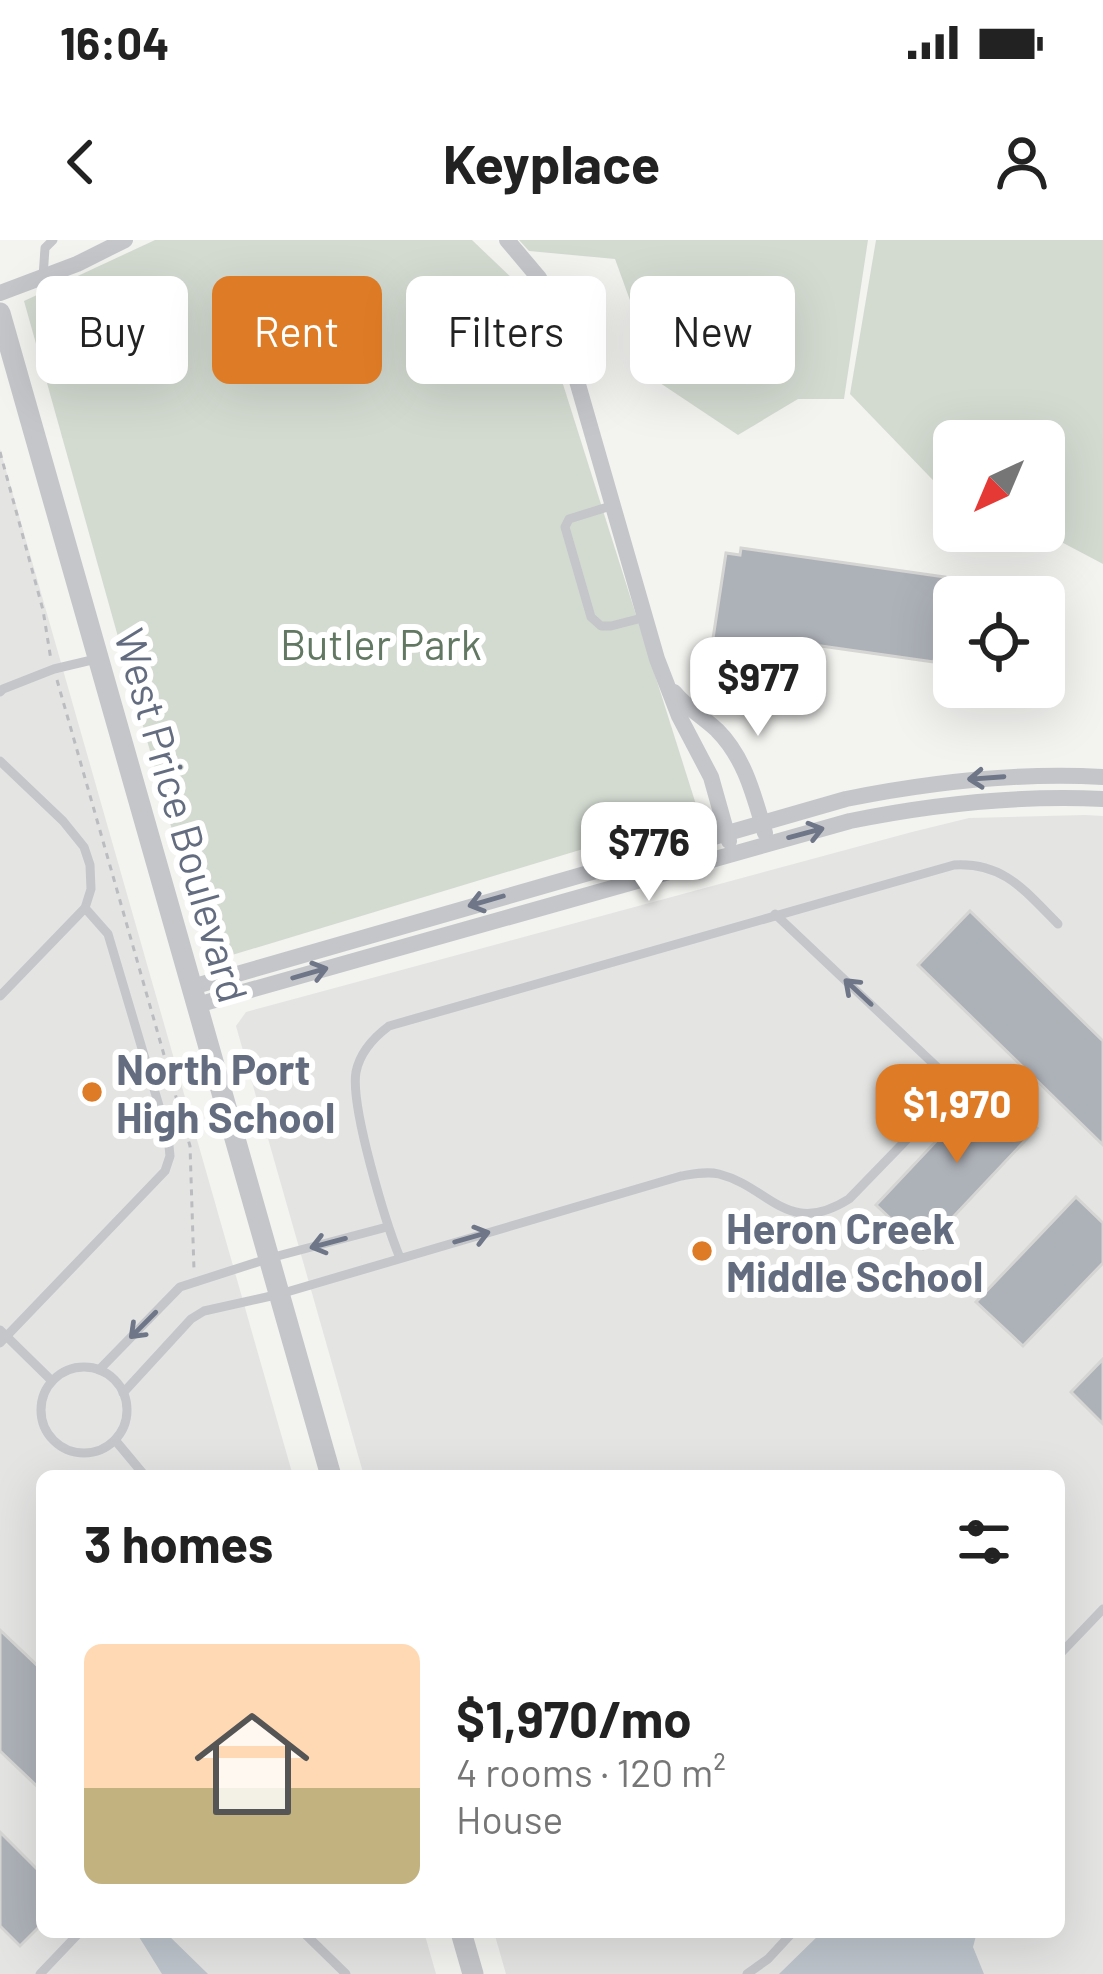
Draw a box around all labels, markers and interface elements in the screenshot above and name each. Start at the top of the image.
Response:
text: 16:04 [60,15,169,69]
icon: back [48,129,114,195]
icon: person [989,129,1055,195]
text: Keyplace [443,130,660,195]
chip: Buy [36,276,188,384]
chip: Rent [212,276,382,384]
chip: Filters [406,276,606,384]
chip: New [630,276,795,384]
north arrow [933,420,1065,552]
map controls [933,420,1065,708]
button: locate [933,576,1065,708]
park label: Butler Park [280,618,482,668]
street label: West Price Boulevard [106,622,260,1008]
pin: $977 [687,637,829,739]
text: $977 [717,652,799,699]
one-way arrow [967,767,1006,790]
pin: $776 [578,802,720,904]
text: $776 [608,817,690,864]
one-way arrow [786,820,824,842]
one-way arrow [468,891,506,913]
one-way arrow [290,961,328,983]
one-way arrow [844,979,873,1007]
place label: North Port High School [116,1043,335,1142]
pin: $1,970 [859,1064,1055,1166]
marker: North Port High School [79,1079,105,1105]
text: $1,970 [903,1079,1011,1126]
place label: Heron Creek Middle School [726,1202,983,1300]
one-way arrow [452,1225,490,1247]
one-way arrow [310,1233,348,1255]
marker: Heron Creek Middle School [689,1238,715,1264]
one-way arrow [129,1310,158,1339]
icon: filters [951,1509,1017,1575]
text: 3 homes [84,1512,273,1573]
text: $1,970/mo [456,1687,692,1748]
icon: home [180,1692,324,1836]
text: 4 rooms · 120 m² [456,1748,726,1795]
text: House [456,1795,563,1842]

